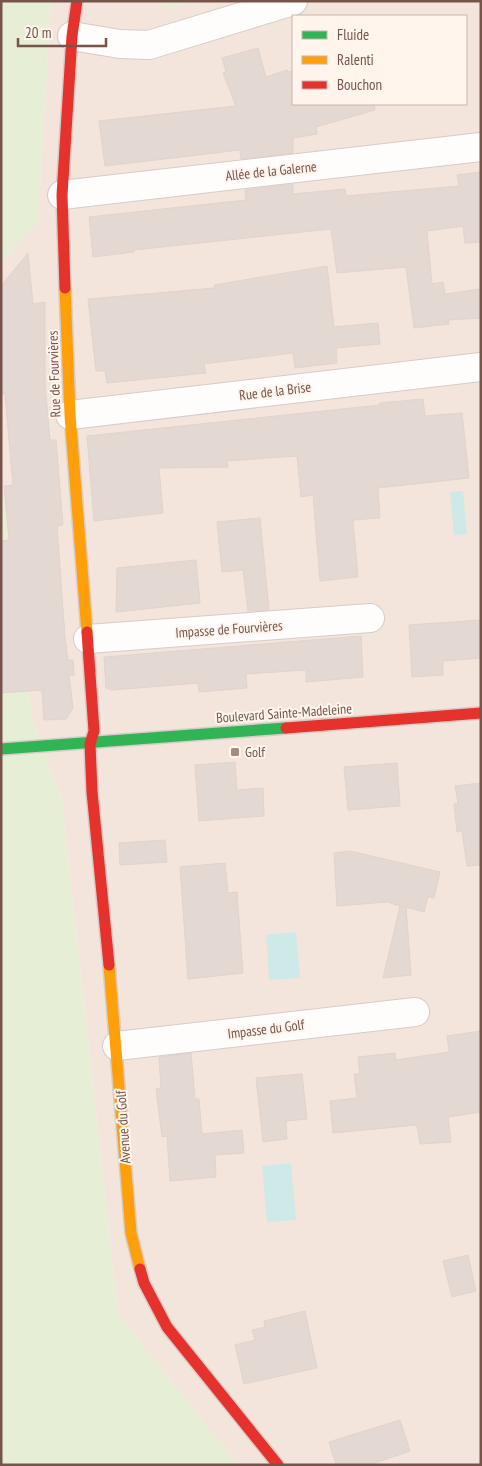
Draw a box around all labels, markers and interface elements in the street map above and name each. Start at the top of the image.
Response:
scale bar [18,15,105,47]
legend [292,15,467,105]
text: 20 m [25,23,51,42]
text: Fluide [337,25,369,44]
text: Ralenti [337,50,374,69]
text: Bouchon [337,75,382,94]
street label: Allée de la Galerne [225,157,318,185]
street label: Rue de Fourvières [43,330,65,418]
street label: Rue de la Brise [238,378,312,404]
street label: Impasse de Fourvières [175,616,283,642]
street label: Boulevard Sainte-Madeleine [215,699,353,727]
place label: Golf [245,743,265,761]
marker: Golf [229,746,241,758]
street label: Impasse du Golf [227,1015,306,1043]
street label: Avenue du Golf [111,1089,135,1164]

